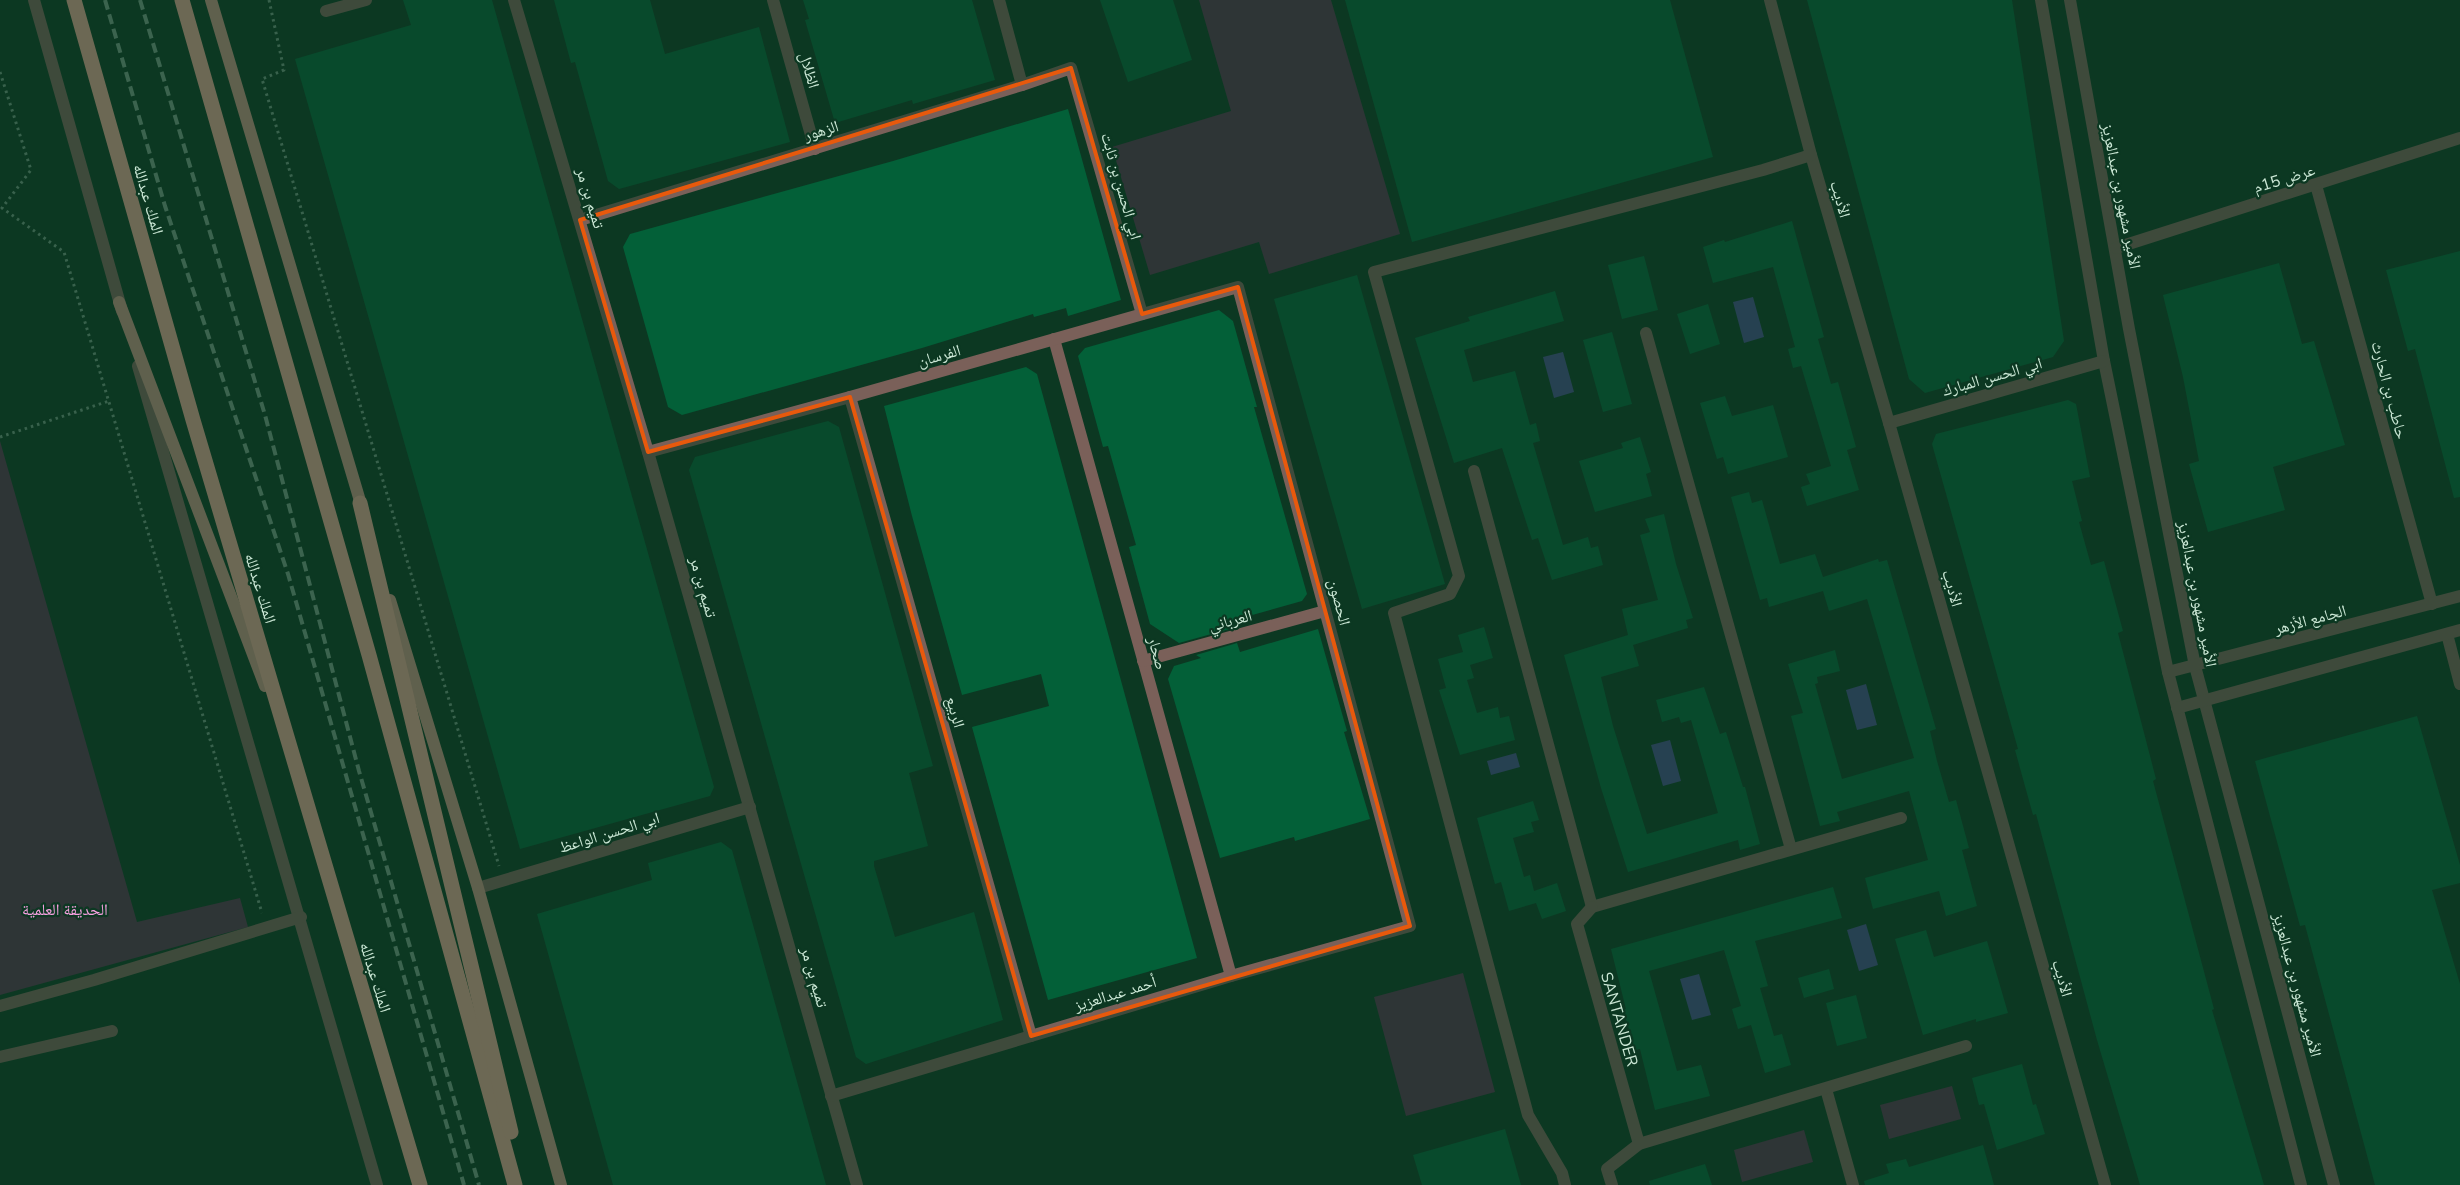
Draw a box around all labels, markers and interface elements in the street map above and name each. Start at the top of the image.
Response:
street label: الظلال [793,50,825,91]
street label: الزهور [800,115,841,147]
street label: الأمير مشهور بن عبدالعزيز [2096,120,2146,271]
street label: ابي الحسن بن ثابت [1094,130,1147,243]
street label: عرض 15م [2251,159,2318,199]
street label: الملك عبدالله [127,161,169,237]
street label: تميم بن مر [570,164,610,231]
street label: الأديب [1824,178,1856,220]
street label: الفرسان [915,339,963,373]
street label: حاطب بن الحارث [2365,339,2413,442]
street label: ابي الحسن المبارك [1940,352,2045,403]
street label: الأمير مشهور بن عبدالعزيز [2172,518,2222,669]
street label: الملك عبدالله [239,550,281,626]
street label: تميم بن مر [684,553,722,620]
street label: الأديب [1936,567,1968,609]
street label: الحصون [1322,577,1356,628]
street label: الجامع الأزهر [2271,600,2349,640]
street label: العرباني [1206,605,1255,638]
street label: صحار [1142,633,1172,672]
street label: الربيع [940,694,970,730]
street label: ابي الحسن الواعظ [556,807,663,860]
park label: الحديقة العلمية [22,899,108,921]
street label: الأمير مشهور بن عبدالعزيز [2267,910,2327,1060]
street label: الملك عبدالله [354,939,396,1015]
street label: تميم بن مر [795,943,833,1010]
street label: الأديب [2046,957,2078,999]
street label: SANTANDER [1595,970,1643,1069]
street label: أحمد عبدالعزيز [1071,971,1159,1017]

